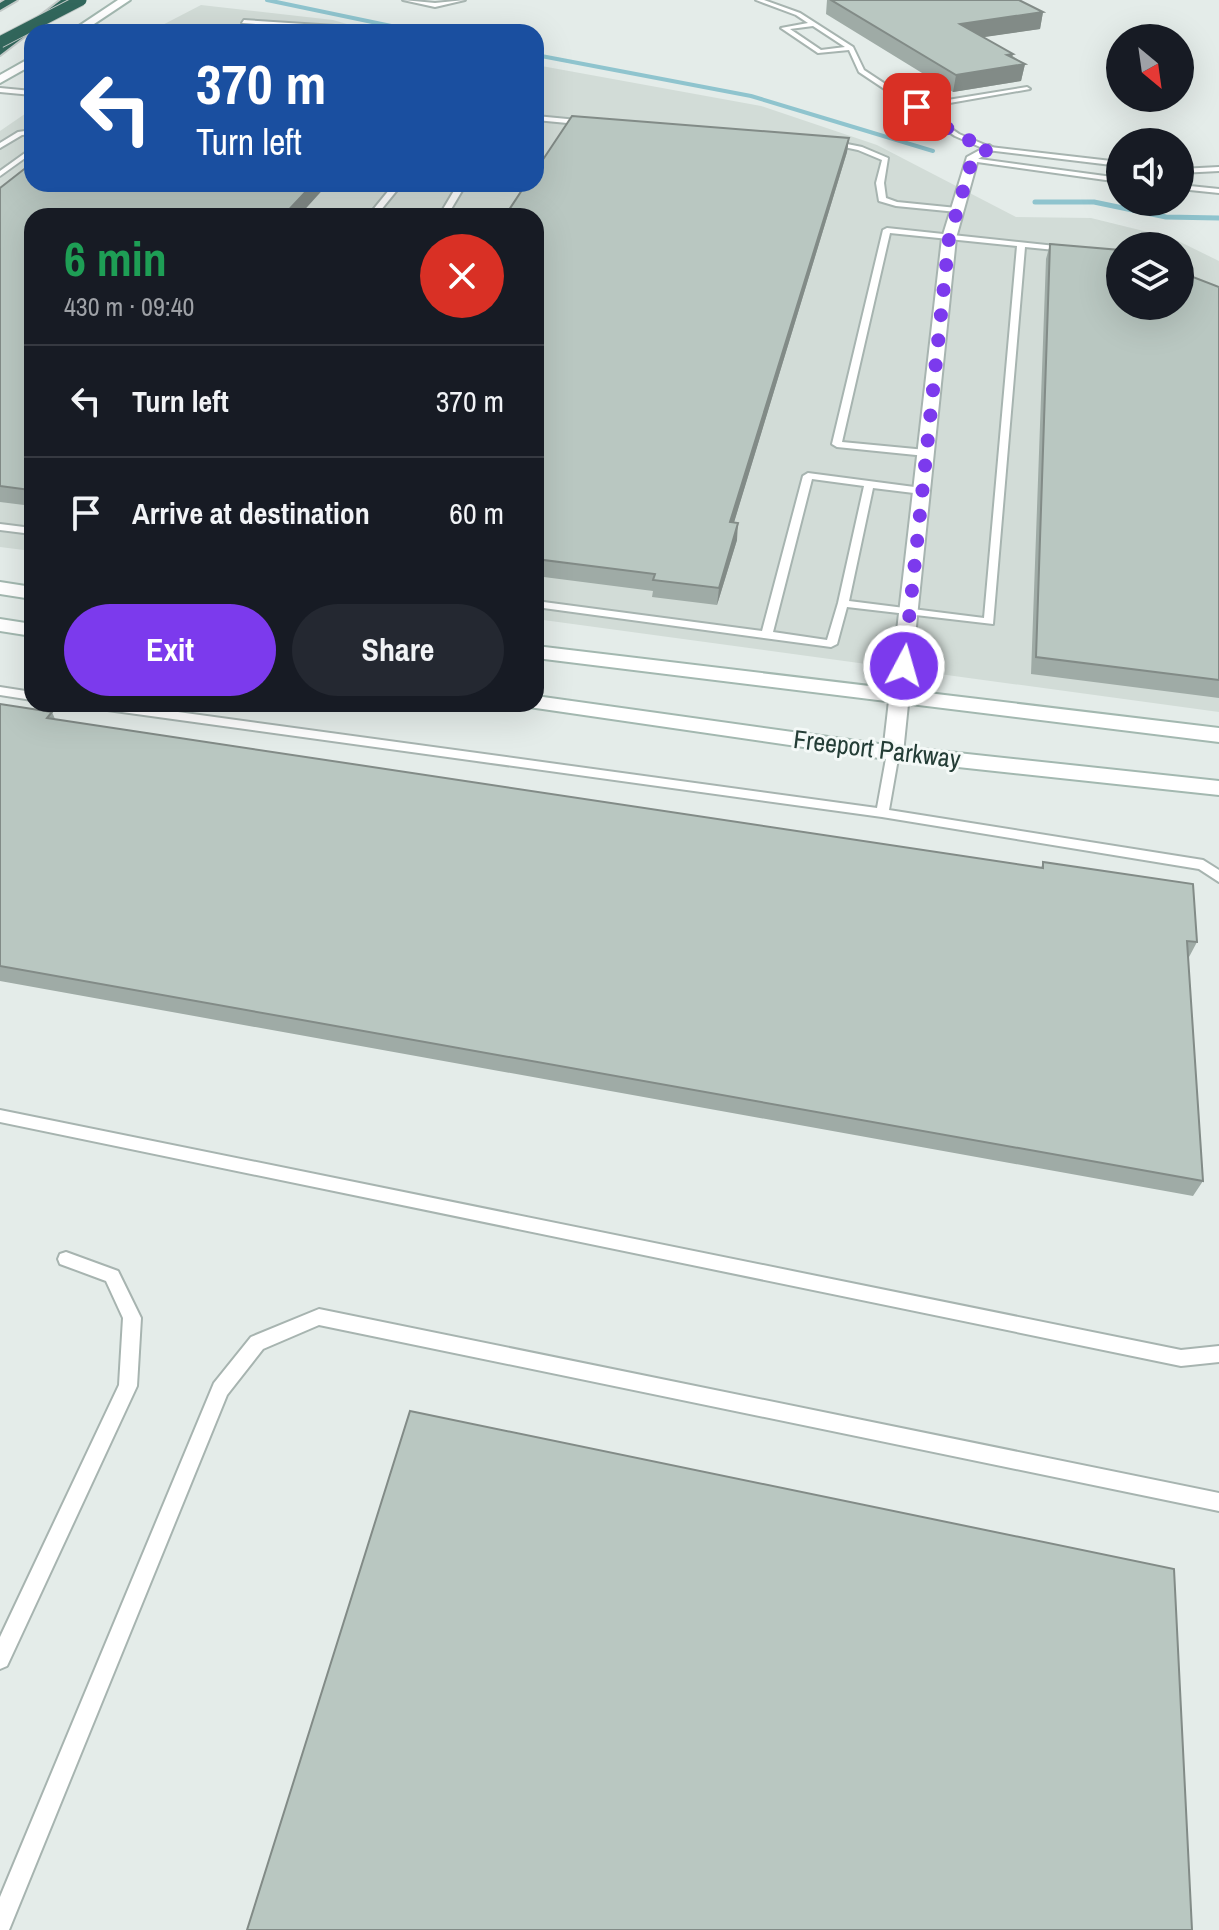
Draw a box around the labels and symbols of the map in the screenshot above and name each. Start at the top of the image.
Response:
north arrow [1106,24,1194,112]
pin [883,73,951,141]
position arrow [862,624,946,708]
street label: Freeport Parkway [791,721,963,776]

